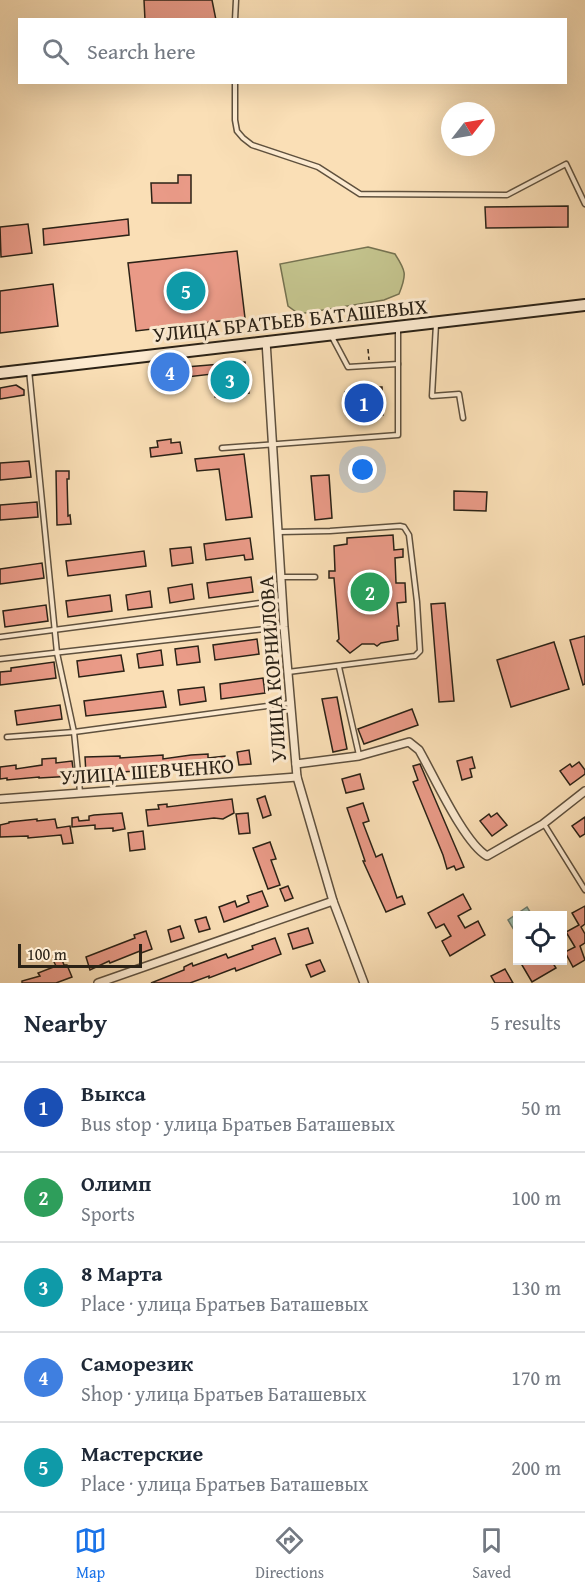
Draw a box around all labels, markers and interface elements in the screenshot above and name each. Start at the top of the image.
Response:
search box [18,18,567,84]
icon: search [39,35,72,68]
text: Search here [87,35,196,67]
north arrow [441,102,495,156]
pin: 5 [166,268,206,314]
street label: УЛИЦА БРАТЬЕВ БАТАШЕВЫХ [151,290,429,350]
pin: 4 [150,350,190,394]
pin: 3 [210,358,250,403]
pin: 1 [344,380,384,426]
your location [348,455,377,484]
pin: 2 [350,570,389,614]
street label: УЛИЦА КОРНИЛОВА [250,574,294,763]
street label: УЛИЦА ШЕВЧЕНКО [59,749,235,793]
map controls [513,911,567,965]
button: locate [513,911,567,965]
scale bar [18,941,142,968]
text: 100 m [27,942,67,966]
text: Nearby [24,1003,107,1042]
text: 5 results [490,1008,561,1037]
text: Выкса [81,1077,146,1109]
text: 1 [38,1093,49,1122]
text: 50 m [521,1093,561,1122]
text: Bus stop · улица Братьев Баташевых [81,1109,395,1138]
text: Олимп [81,1167,151,1199]
text: 2 [38,1183,49,1212]
text: 100 m [511,1183,561,1212]
text: Sports [81,1199,135,1228]
text: 8 Марта [81,1257,163,1289]
text: 3 [38,1273,49,1302]
text: 130 m [511,1273,561,1302]
text: Place · улица Братьев Баташевых [81,1289,368,1318]
text: Саморезик [81,1347,193,1379]
text: 4 [38,1363,49,1392]
text: 170 m [511,1363,561,1392]
text: Shop · улица Братьев Баташевых [81,1379,366,1408]
text: Мастерские [81,1437,203,1469]
text: 5 [38,1453,49,1482]
text: 200 m [511,1453,561,1482]
text: Place · улица Братьев Баташевых [81,1469,368,1498]
tab: Map [74,1524,107,1584]
tab: Directions [255,1524,324,1584]
tab: Saved [472,1524,511,1584]

